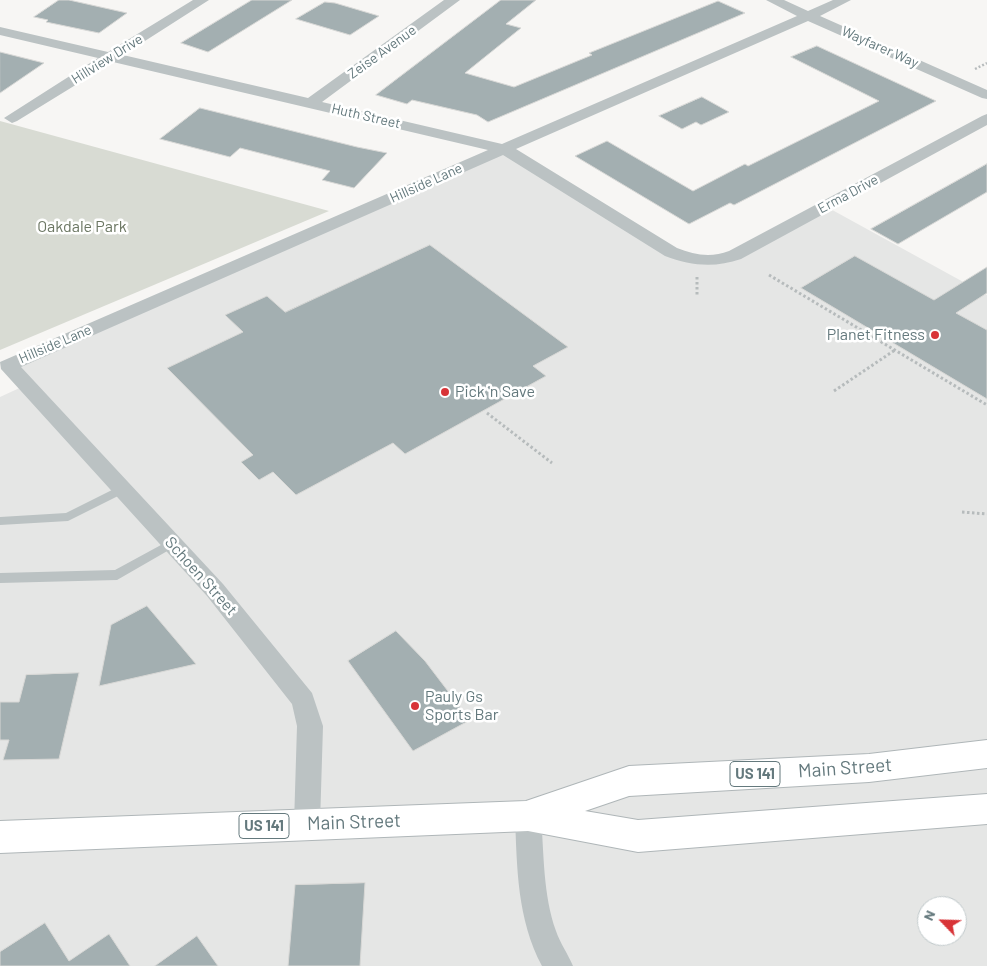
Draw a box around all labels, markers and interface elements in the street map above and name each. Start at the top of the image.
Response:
street label: Zeise Avenue [345,22,419,82]
street label: Wayfarer Way [839,23,921,71]
street label: Hillview Drive [68,30,146,88]
street label: Huth Street [330,100,402,132]
street label: Hillside Lane [387,160,465,206]
street label: Erma Drive [815,171,881,217]
park label: Oakdale Park [37,217,127,237]
street label: Hillside Lane [16,321,94,367]
place label: Planet Fitness [827,325,925,345]
marker: Planet Fitness [929,329,941,341]
place label: Pick 'n Save [455,382,535,402]
marker: Pick 'n Save [439,386,451,398]
street label: Schoen Street [161,533,241,619]
place label: Pauly Gs Sports Bar [425,687,498,725]
marker: Pauly Gs Sports Bar [409,700,421,712]
street label: Main Street [797,753,893,783]
road number: US 141 [730,762,780,786]
street label: Main Street [307,809,401,835]
road number: US 141 [239,814,289,838]
north arrow [917,896,967,946]
text: N [919,907,938,923]

